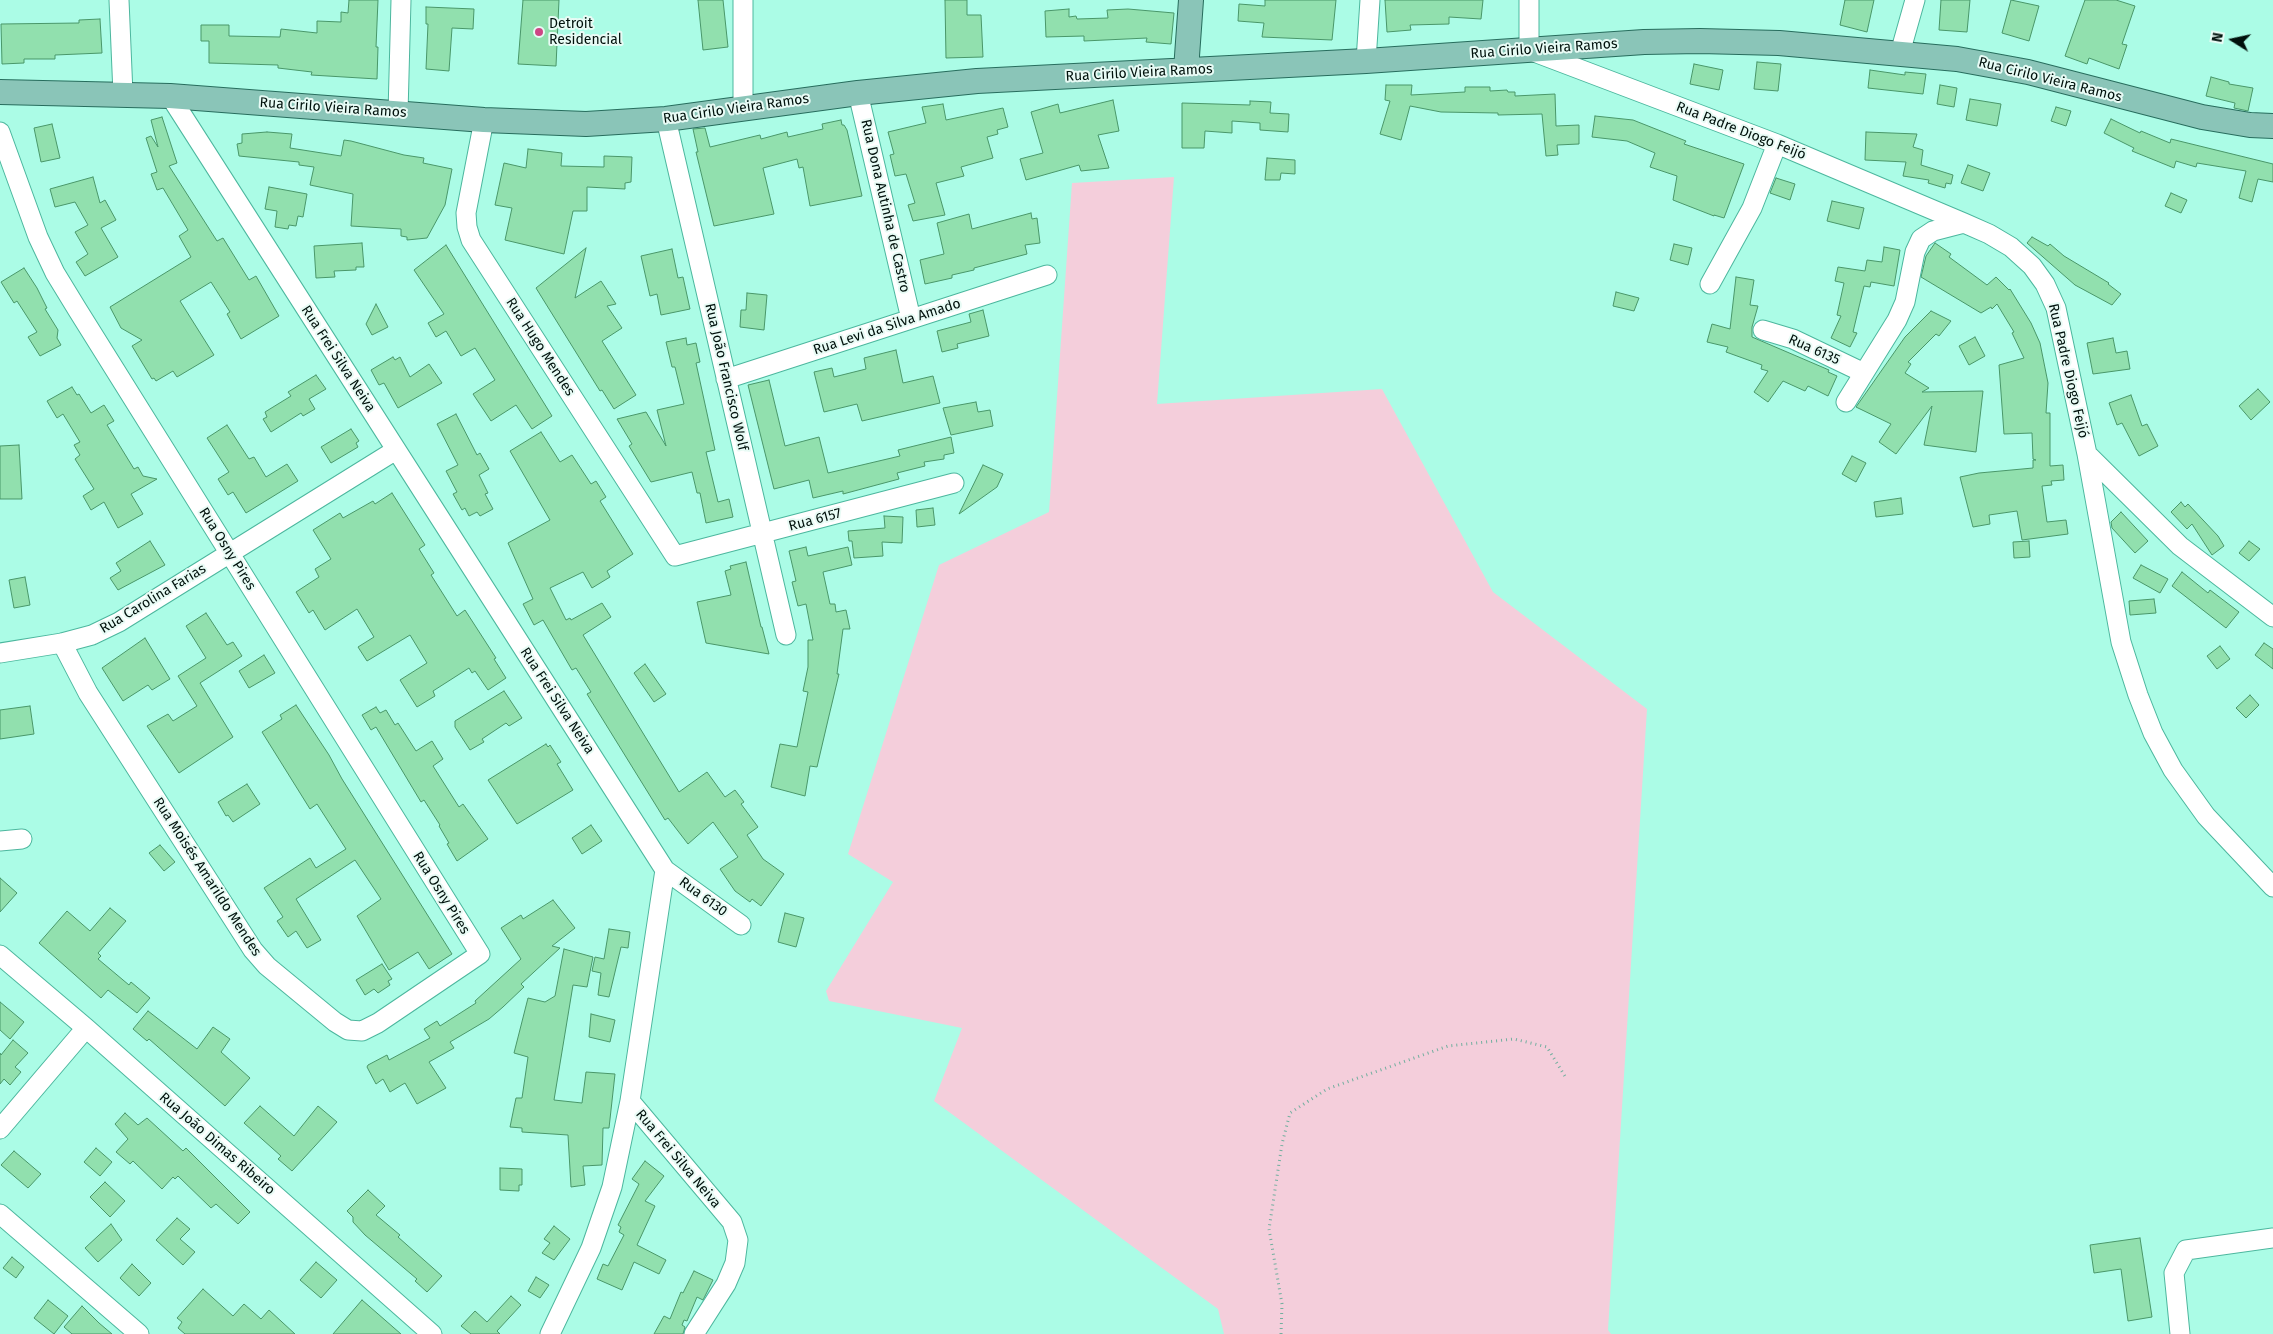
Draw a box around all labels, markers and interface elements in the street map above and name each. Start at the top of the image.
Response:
north arrow [2208,15,2258,65]
place label: Detroit Residencial [549,16,622,48]
marker: Detroit Residencial [533,26,545,38]
text: N [2209,31,2227,43]
street label: Rua Cirilo Vieira Ramos [1470,35,1618,63]
street label: Rua Cirilo Vieira Ramos [1977,54,2123,106]
street label: Rua Cirilo Vieira Ramos [1065,61,1213,85]
street label: Rua Cirilo Vieira Ramos [662,90,810,128]
street label: Rua Cirilo Vieira Ramos [259,94,407,122]
street label: Rua Padre Diogo Feijó [1674,98,1808,164]
street label: Rua Dona Autinha de Castro [857,118,913,294]
street label: Rua Hugo Mendes [502,295,578,399]
street label: Rua Levi da Silva Amado [811,295,963,359]
street label: Rua João Francisco Wolf [701,302,751,452]
street label: Rua Padre Diogo Feijó [2044,302,2092,440]
street label: Rua Frei Silva Neiva [297,303,379,415]
street label: Rua 6135 [1786,331,1842,369]
street label: Rua Osny Pires [195,505,259,593]
street label: Rua 6157 [787,505,843,535]
street label: Rua Carolina Farias [97,561,209,637]
street label: Rua Frei Silva Neiva [516,645,598,757]
street label: Rua Moisés Amarildo Mendes [149,794,265,960]
street label: Rua Osny Pires [409,849,473,937]
street label: Rua 6130 [676,874,730,920]
street label: Rua João Dimas Ribeiro [156,1089,278,1199]
street label: Rua Frei Silva Neiva [632,1106,724,1212]

